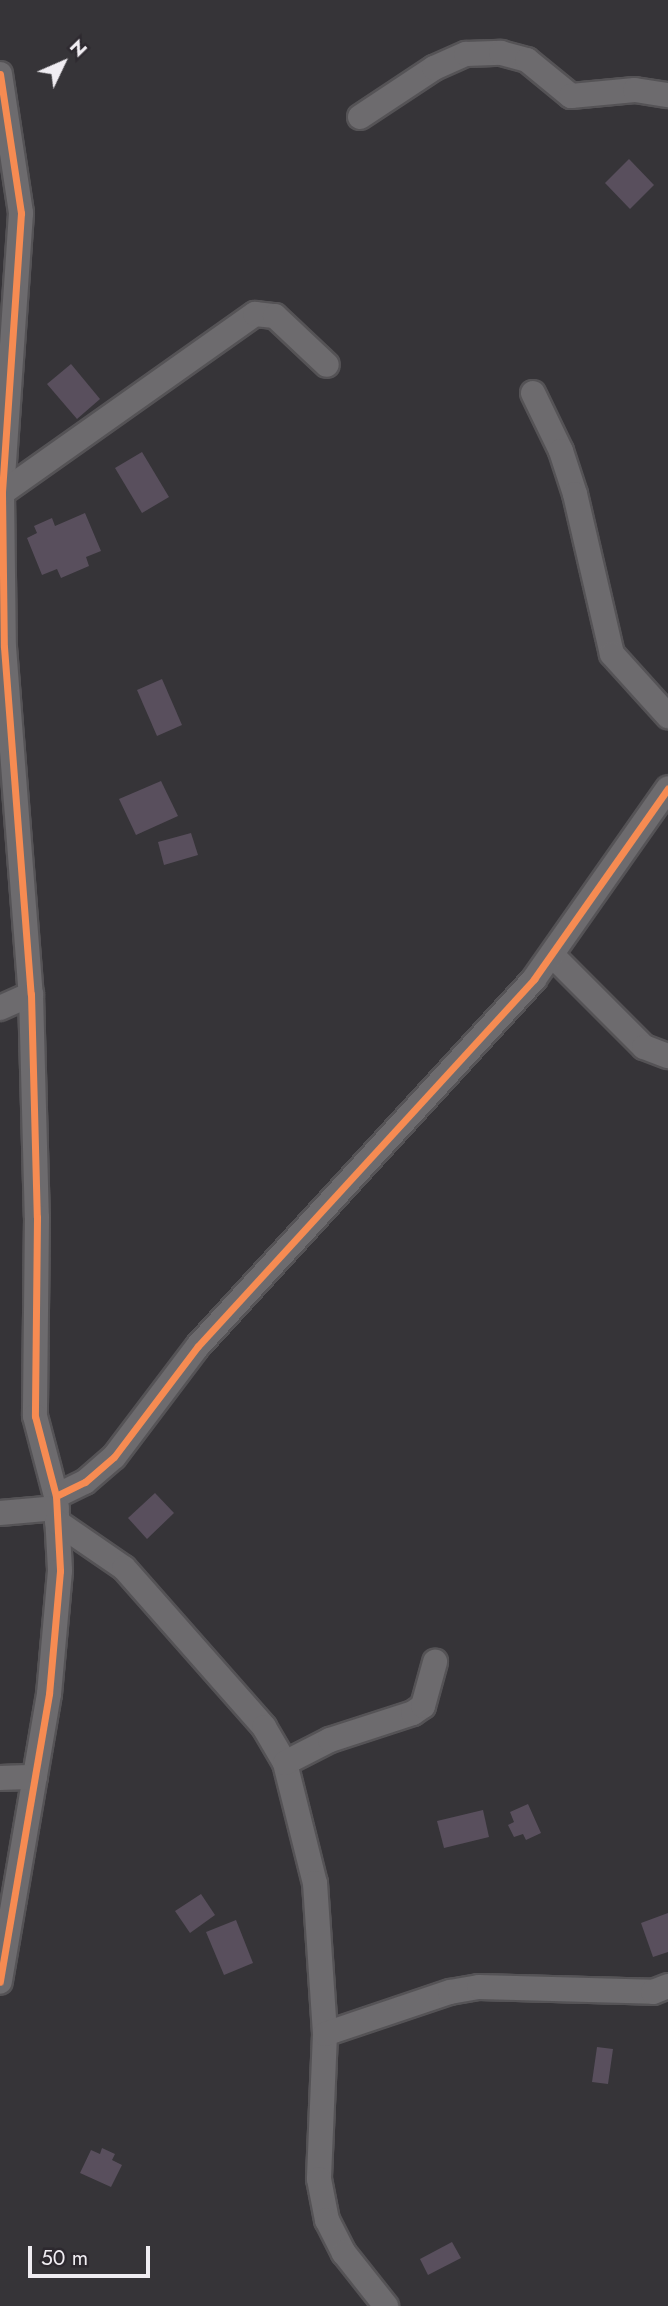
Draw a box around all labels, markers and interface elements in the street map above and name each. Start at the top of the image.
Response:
north arrow [28,28,98,98]
text: N [64,33,93,63]
scale bar [32,2232,154,2276]
text: 50 m [41,2243,88,2273]

